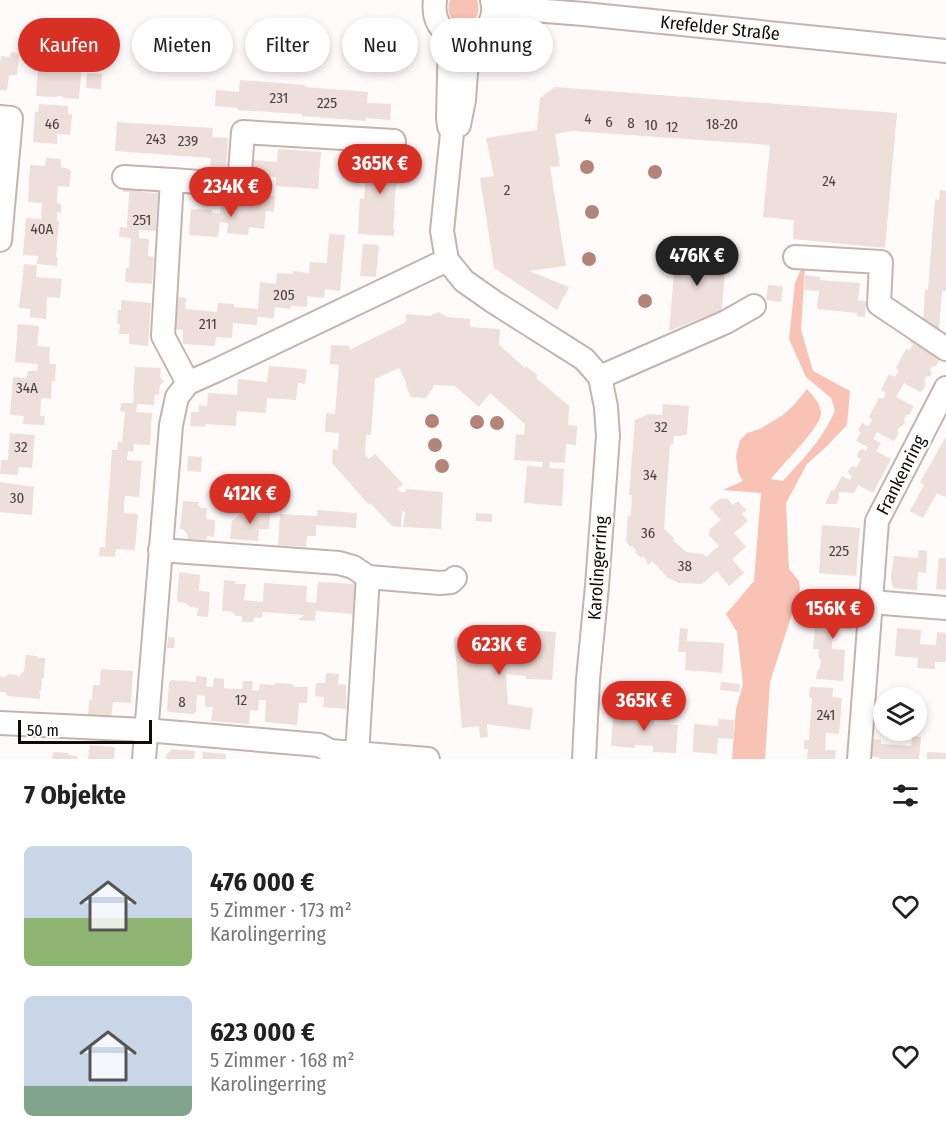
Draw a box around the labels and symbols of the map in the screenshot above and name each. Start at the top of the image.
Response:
street label: Krefelder Straße [659,11,781,45]
house number: 231 [270,89,288,107]
house number: 225 [317,94,337,112]
house number: 4 [584,110,592,128]
house number: 6 [605,113,613,131]
house number: 8 [627,114,635,132]
house number: 46 [45,115,59,133]
house number: 18-20 [706,115,738,133]
house number: 10 [644,116,658,134]
house number: 12 [666,118,679,136]
house number: 243 [146,130,166,148]
house number: 239 [178,132,198,150]
pin: 365K € [331,144,429,195]
pin: 234K € [182,167,280,218]
house number: 24 [822,172,836,190]
house number: 2 [504,181,511,199]
house number: 251 [133,211,151,229]
house number: 40A [31,220,54,238]
pin: 476K € [648,236,746,287]
house number: 205 [273,286,295,304]
house number: 211 [199,315,217,333]
house number: 34A [16,379,38,397]
house number: 32 [654,418,668,436]
street label: Frankenring [872,431,931,519]
house number: 32 [14,438,28,456]
house number: 34 [643,466,657,484]
pin: 412K € [201,474,299,525]
house number: 30 [10,489,24,507]
street label: Karolingerring [583,515,613,621]
house number: 36 [641,524,655,542]
house number: 225 [829,542,849,560]
house number: 38 [678,557,692,575]
pin: 156K € [784,589,882,640]
pin: 623K € [450,625,548,676]
pin: 365K € [595,681,693,732]
house number: 12 [235,691,248,709]
house number: 8 [178,693,186,711]
house number: 241 [817,706,835,724]
scale bar [18,717,152,744]

